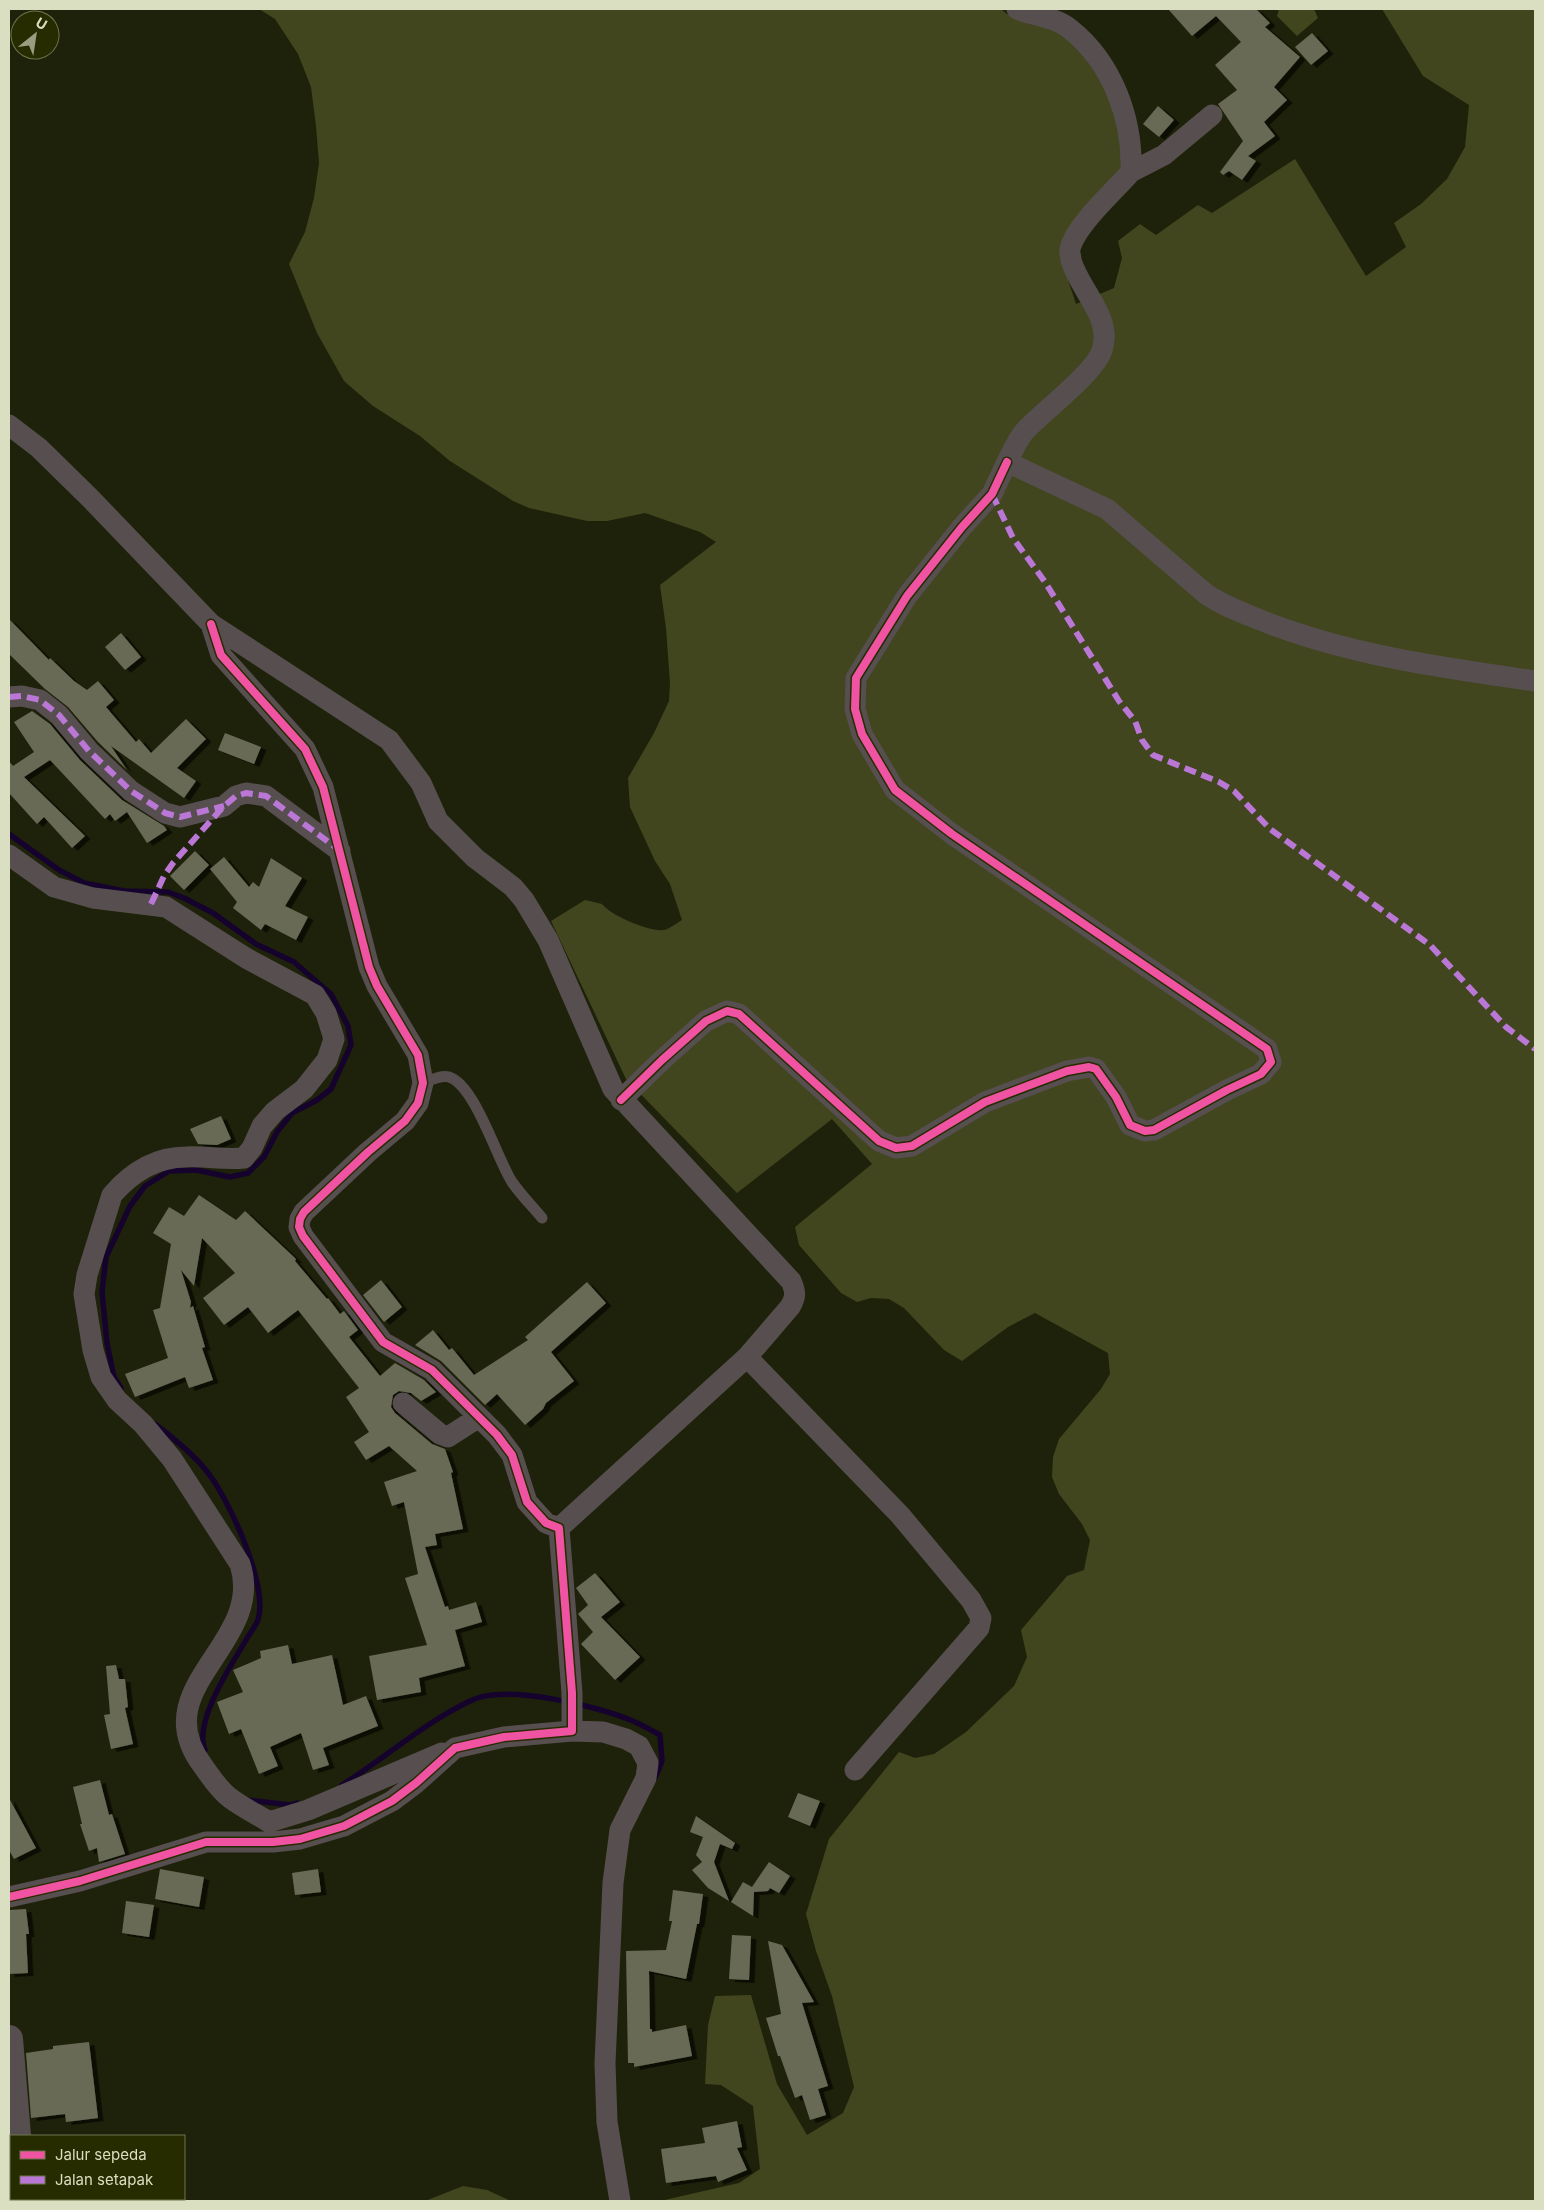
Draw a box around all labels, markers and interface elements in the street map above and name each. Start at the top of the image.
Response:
north arrow [10,10,60,60]
text: U [33,13,50,33]
legend [10,2135,185,2200]
text: Jalur sepeda [55,2145,147,2164]
text: Jalan setapak [55,2170,154,2189]

